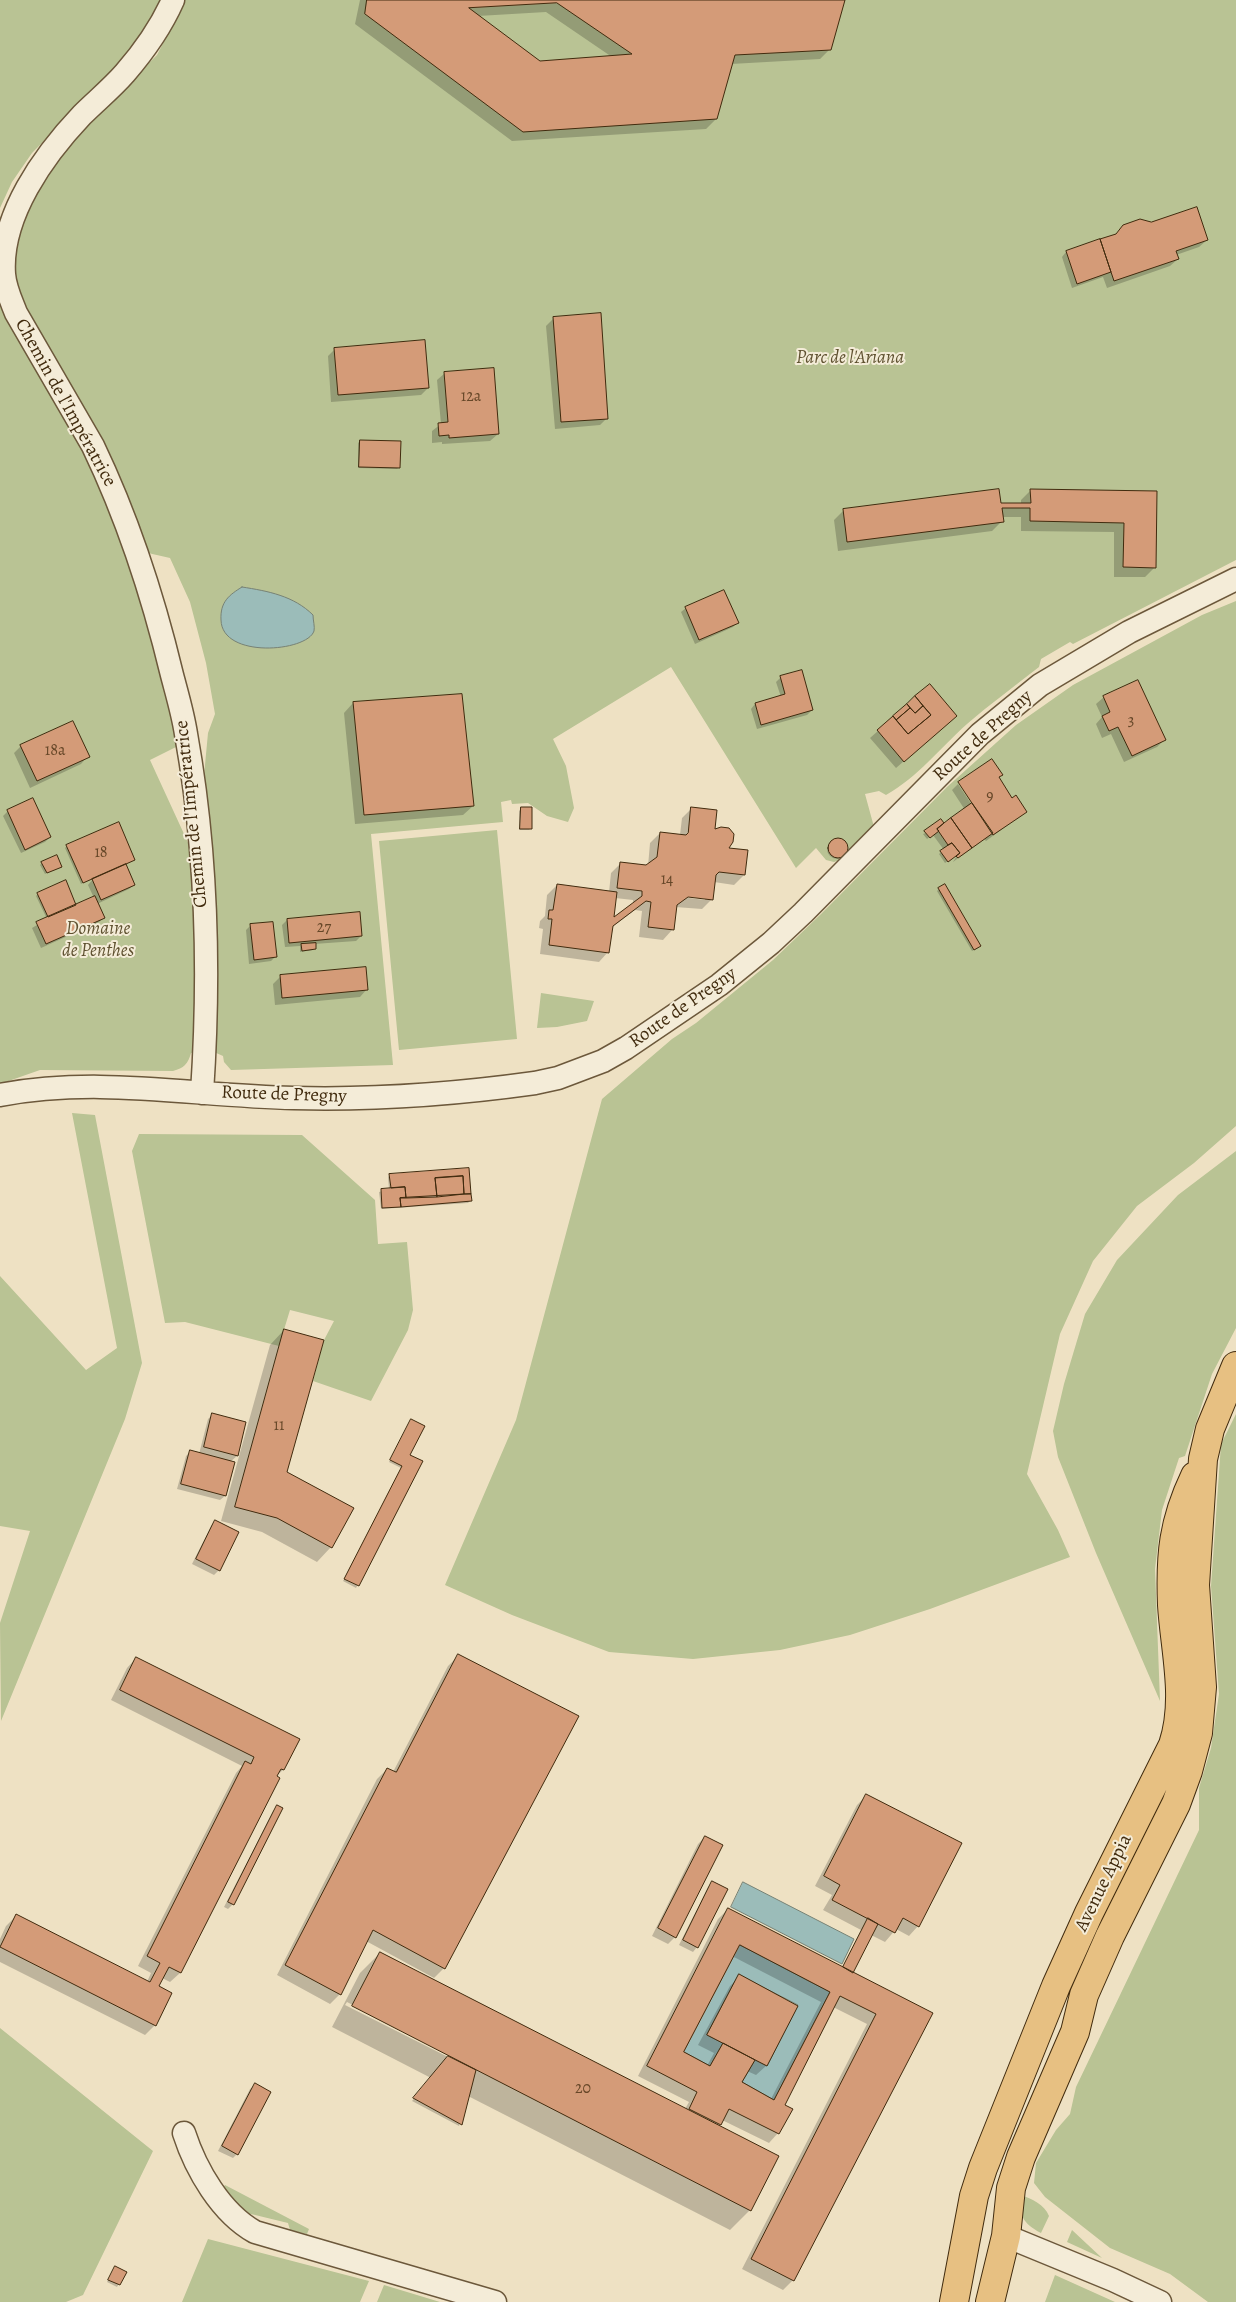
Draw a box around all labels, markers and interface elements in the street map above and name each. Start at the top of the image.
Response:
street label: Chemin de l'Impératrice [9,315,121,491]
park label: Parc de l'Ariana [796,347,904,369]
house number: 12a [461,387,481,407]
street label: Route de Pregny [929,686,1037,786]
house number: 3 [1128,711,1134,731]
street label: Chemin de l'Impératrice [171,719,213,909]
house number: 18a [45,741,65,761]
house number: 9 [986,787,994,807]
house number: 18 [94,843,108,863]
house number: 14 [661,870,673,890]
park label: Domaine de Penthes [62,918,134,962]
house number: 27 [317,918,331,938]
street label: Route de Pregny [625,963,741,1053]
street label: Route de Pregny [221,1081,347,1109]
house number: 11 [274,1416,284,1436]
street label: Avenue Appia [1071,1831,1137,1935]
house number: 20 [575,2079,591,2099]

